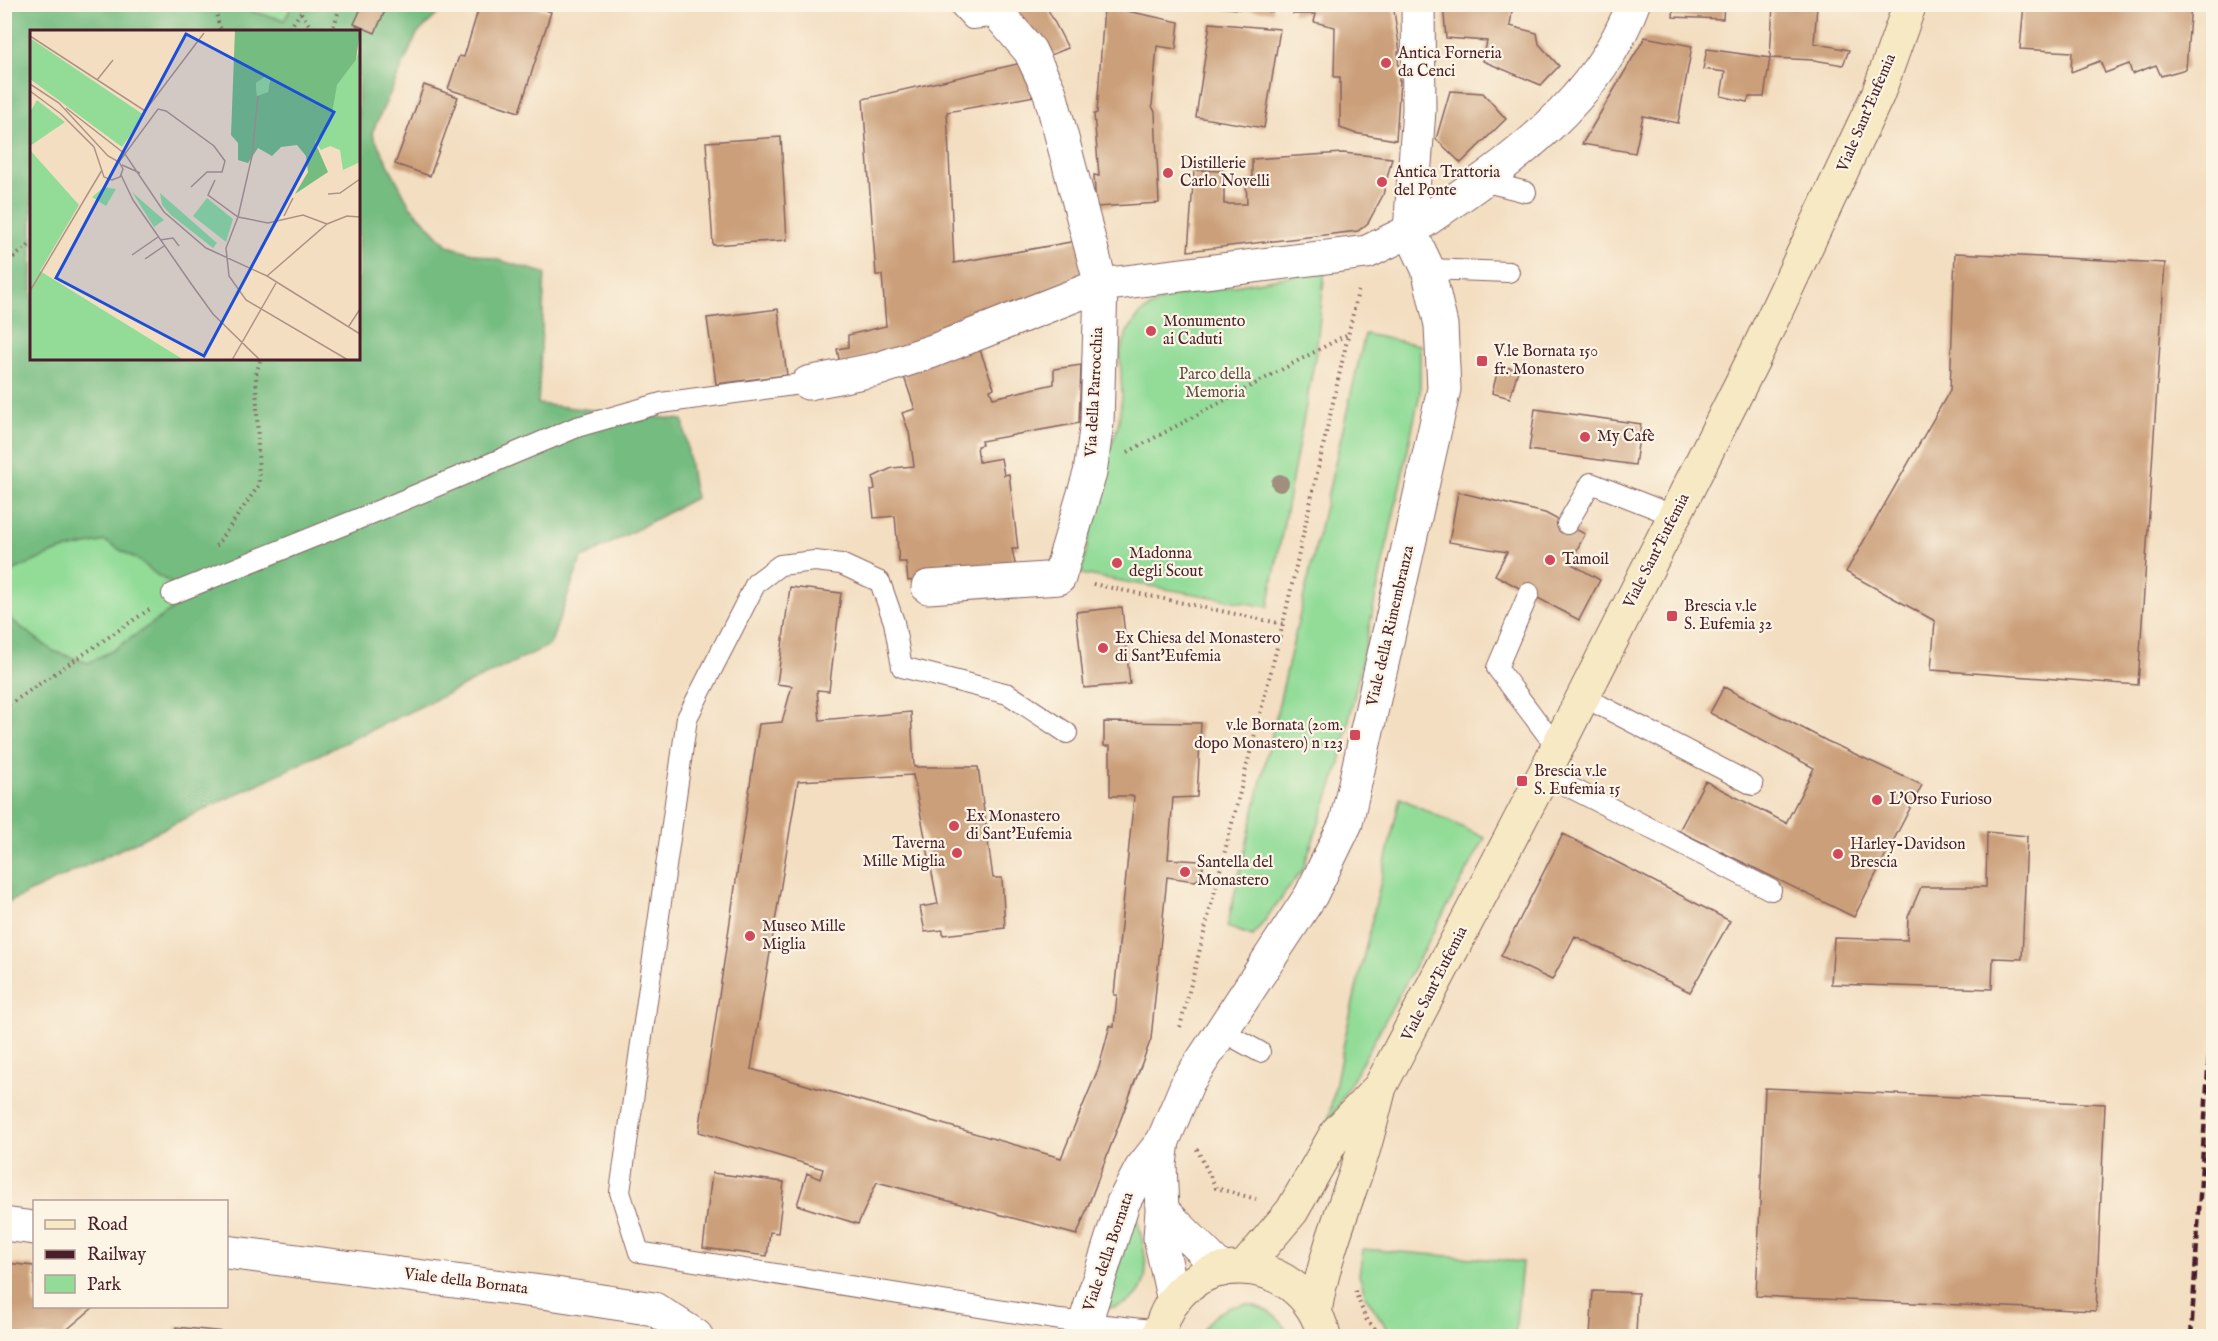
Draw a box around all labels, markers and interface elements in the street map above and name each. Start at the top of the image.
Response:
inset map [30,30,360,360]
place label: Antica Forneria da Cenci [1397,44,1502,82]
street label: Viale Sant'Eufemia [1833,51,1901,176]
marker: Antica Forneria da Cenci [1379,56,1393,70]
place label: Distillerie Carlo Novelli [1180,154,1270,192]
place label: Antica Trattoria del Ponte [1393,163,1500,201]
marker: Distillerie Carlo Novelli [1161,166,1175,180]
marker: Antica Trattoria del Ponte [1375,175,1389,189]
place label: Monumento ai Caduti [1163,312,1246,350]
marker: Monumento ai Caduti [1144,324,1158,338]
street label: Via della Parrocchia [1082,326,1108,458]
place label: V.le Bornata 150 fr. Monastero [1493,342,1598,380]
marker: V.le Bornata 150 fr. Monastero [1475,354,1489,368]
park label: Parco della Memoria [1179,365,1251,403]
place label: My Cafè [1597,427,1654,447]
marker: My Cafè [1578,430,1592,444]
street label: Viale Sant'Eufemia [1619,490,1695,613]
place label: Madonna degli Scout [1129,544,1204,582]
street label: Viale della Rimembranza [1363,544,1419,709]
place label: Tamoil [1562,550,1610,570]
marker: Tamoil [1543,553,1557,567]
marker: Madonna degli Scout [1110,556,1124,570]
place label: Brescia v.le S. Eufemia 32 [1684,597,1772,635]
marker: Brescia v.le S. Eufemia 32 [1665,609,1679,623]
place label: Ex Chiesa del Monastero di Sant'Eufemia [1115,629,1281,667]
marker: Ex Chiesa del Monastero di Sant'Eufemia [1096,641,1110,655]
place label: v.le Bornata (20m. dopo Monastero) n 123 [1194,716,1343,754]
marker: v.le Bornata (20m. dopo Monastero) n 123 [1348,728,1362,742]
place label: Brescia v.le S. Eufemia 15 [1534,762,1621,800]
marker: Brescia v.le S. Eufemia 15 [1515,774,1529,788]
place label: L'Orso Furioso [1889,790,1992,810]
marker: L'Orso Furioso [1870,793,1884,807]
place label: Ex Monastero di Sant'Eufemia [966,807,1072,845]
marker: Ex Monastero di Sant'Eufemia [947,819,961,833]
place label: Taverna Mille Miglia [863,834,945,872]
place label: Harley-Davidson Brescia [1850,835,1966,873]
marker: Taverna Mille Miglia [950,846,964,860]
marker: Harley-Davidson Brescia [1831,847,1845,861]
place label: Santella del Monastero [1197,853,1273,891]
marker: Santella del Monastero [1178,865,1192,879]
place label: Museo Mille Miglia [762,917,846,955]
street label: Viale Sant'Eufemia [1397,923,1473,1046]
marker: Museo Mille Miglia [743,929,757,943]
street label: Viale della Bornata [1079,1190,1139,1315]
legend [33,1200,228,1308]
text: Road [87,1214,128,1237]
text: Railway [87,1244,146,1267]
street label: Viale della Bornata [402,1264,529,1300]
text: Park [87,1274,122,1297]

